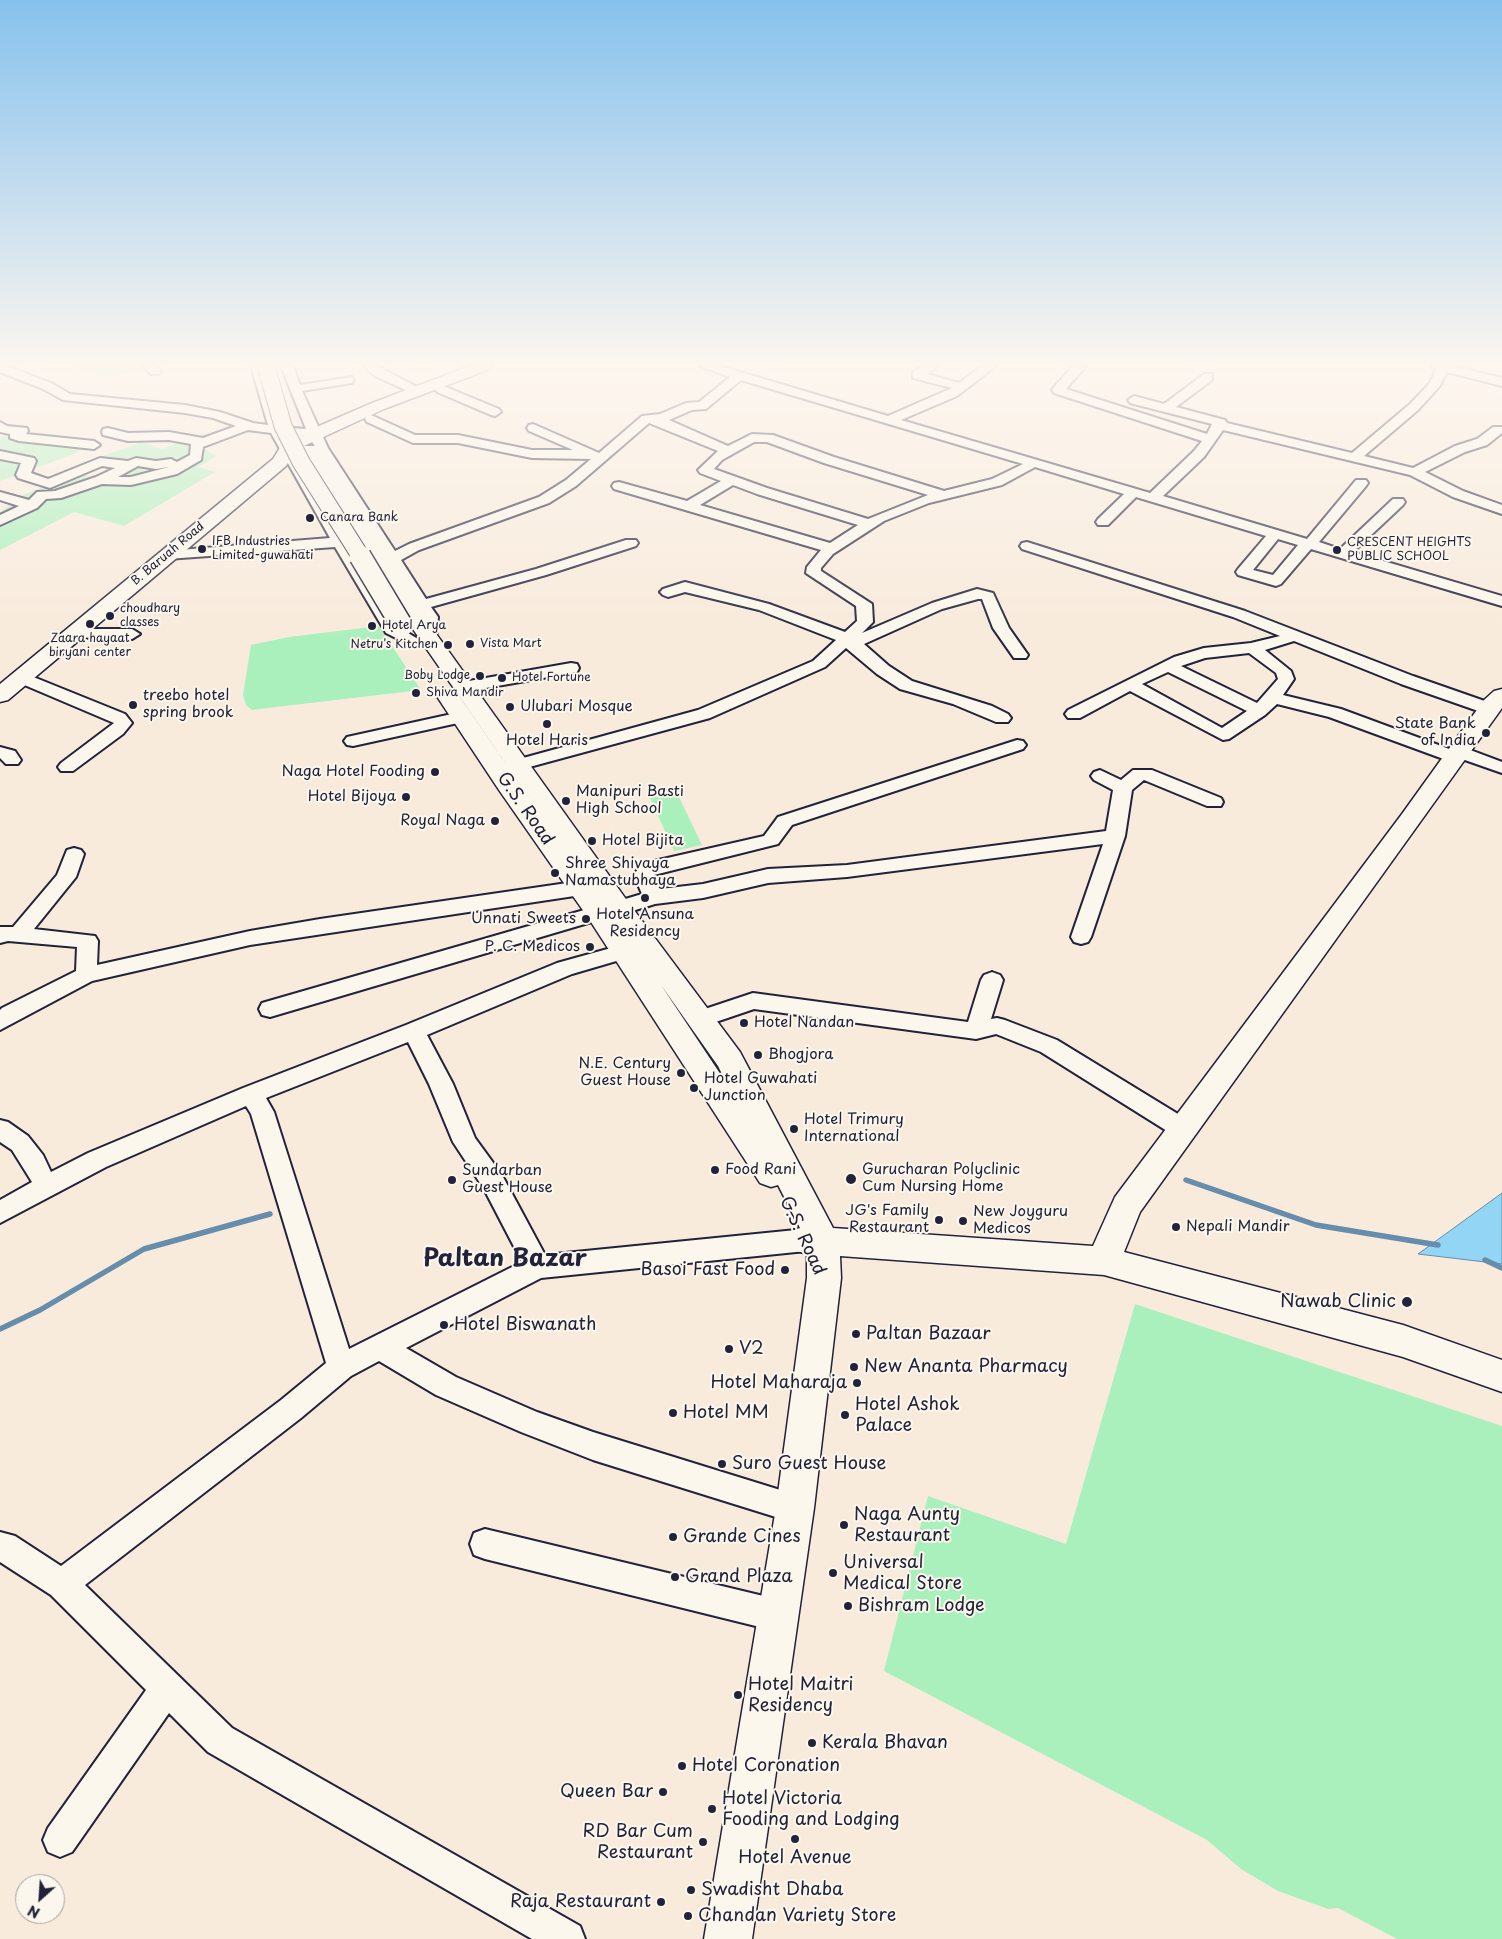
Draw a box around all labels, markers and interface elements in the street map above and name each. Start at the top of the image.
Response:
place label: Canara Bank [320,511,398,525]
marker: Canara Bank [304,512,316,524]
street label: B. Baruah Road [129,519,207,589]
place label: IFB Industries Limited-guwahati [212,535,314,563]
place label: CRESCENT HEIGHTS PUBLIC SCHOOL [1347,536,1472,564]
marker: IFB Industries Limited-guwahati [196,543,208,555]
marker: CRESCENT HEIGHTS PUBLIC SCHOOL [1331,544,1343,556]
place label: choudhary classes [120,602,180,630]
marker: choudhary classes [104,610,116,622]
marker: Zaara hayaat biryani center [84,618,96,630]
place label: Hotel Arya [382,619,446,633]
marker: Hotel Arya [366,620,378,632]
place label: Zaara hayaat biryani center [49,632,131,660]
place label: Vista Mart [480,637,542,651]
place label: Netru's Kitchen [351,638,438,652]
marker: Vista Mart [464,638,476,650]
marker: Netru's Kitchen [442,639,454,651]
place label: Boby Lodge [404,669,470,683]
marker: Boby Lodge [474,670,486,682]
place label: Hotel Fortune [512,671,591,685]
marker: Hotel Fortune [496,672,508,684]
place label: Shiva Mandir [426,686,504,700]
place label: treebo hotel spring brook [143,687,233,722]
marker: Shiva Mandir [410,687,422,699]
place label: Ulubari Mosque [520,698,633,716]
marker: treebo hotel spring brook [127,699,139,711]
marker: Ulubari Mosque [504,701,516,713]
place label: State Bank of India [1395,715,1476,750]
marker: Hotel Haris [541,718,553,730]
marker: State Bank of India [1480,727,1492,739]
place label: Hotel Haris [506,732,588,750]
place label: Naga Hotel Fooding [282,763,425,781]
marker: Naga Hotel Fooding [429,766,441,778]
street label: G.S. Road [492,768,558,850]
place label: Manipuri Basti High School [576,783,684,818]
place label: Hotel Bijoya [308,788,396,806]
marker: Hotel Bijoya [400,791,412,803]
marker: Manipuri Basti High School [560,795,572,807]
place label: Royal Naga [400,812,485,830]
marker: Royal Naga [489,815,501,827]
place label: Hotel Bijita [602,832,684,850]
marker: Hotel Bijita [586,835,598,847]
place label: Shree Shivaya Namastubhaya [565,855,676,890]
marker: Shree Shivaya Namastubhaya [549,867,561,879]
marker: Hotel Ansuna Residency [639,892,651,904]
place label: Hotel Ansuna Residency [596,906,694,941]
place label: Unnati Sweets [471,910,576,928]
marker: Unnati Sweets [580,913,592,925]
place label: P. C. Medicos [485,938,580,956]
marker: P. C. Medicos [584,941,596,953]
place label: Hotel Nandan [754,1014,854,1032]
marker: Hotel Nandan [738,1017,750,1029]
place label: Bhogjora [768,1046,833,1064]
marker: Bhogjora [752,1049,764,1061]
place label: N.E. Century Guest House [579,1055,671,1090]
marker: N.E. Century Guest House [675,1067,687,1079]
place label: Hotel Guwahati Junction [704,1070,817,1105]
marker: Hotel Guwahati Junction [688,1082,700,1094]
place label: Hotel Trimury International [804,1111,904,1146]
marker: Hotel Trimury International [788,1123,800,1135]
place label: Food Rani [725,1161,796,1179]
place label: Gurucharan Polyclinic Cum Nursing Home [862,1161,1020,1196]
place label: Sundarban Guest House [462,1162,553,1197]
marker: Food Rani [709,1164,721,1176]
marker: Gurucharan Polyclinic Cum Nursing Home [844,1172,858,1186]
marker: Sundarban Guest House [446,1174,458,1186]
street label: G.S. Road [774,1193,830,1279]
place label: JG's Family Restaurant [845,1202,929,1237]
place label: New Joyguru Medicos [973,1203,1068,1238]
marker: JG's Family Restaurant [933,1214,945,1226]
marker: New Joyguru Medicos [957,1215,969,1227]
place label: Nepali Mandir [1186,1218,1290,1236]
marker: Nepali Mandir [1170,1221,1182,1233]
district label: Paltan Bazar [423,1245,587,1273]
place label: Basoi Fast Food [641,1259,775,1281]
marker: Basoi Fast Food [779,1264,791,1276]
place label: Nawab Clinic [1280,1291,1396,1313]
marker: Nawab Clinic [1400,1295,1414,1309]
place label: Hotel Biswanath [454,1314,596,1336]
marker: Hotel Biswanath [438,1319,450,1331]
place label: Paltan Bazaar [866,1323,991,1345]
marker: Paltan Bazaar [850,1328,862,1340]
place label: V2 [739,1338,764,1360]
marker: V2 [723,1343,735,1355]
place label: New Ananta Pharmacy [864,1356,1068,1378]
marker: New Ananta Pharmacy [848,1361,860,1373]
place label: Hotel Maharaja [710,1372,847,1394]
marker: Hotel Maharaja [851,1377,863,1389]
place label: Hotel Ashok Palace [855,1394,960,1436]
place label: Hotel MM [683,1402,769,1424]
marker: Hotel MM [667,1407,679,1419]
marker: Hotel Ashok Palace [839,1409,851,1421]
place label: Suro Guest House [732,1453,886,1475]
marker: Suro Guest House [716,1458,728,1470]
place label: Naga Aunty Restaurant [854,1504,960,1546]
marker: Naga Aunty Restaurant [838,1519,850,1531]
place label: Grande Cines [683,1526,801,1548]
marker: Grande Cines [667,1531,679,1543]
place label: Universal Medical Store [843,1552,962,1595]
place label: Grand Plaza [685,1566,793,1588]
marker: Universal Medical Store [827,1567,839,1579]
marker: Grand Plaza [669,1571,681,1583]
place label: Bishram Lodge [858,1595,985,1617]
marker: Bishram Lodge [842,1600,854,1612]
place label: Hotel Maitri Residency [748,1674,854,1716]
marker: Hotel Maitri Residency [732,1689,744,1701]
place label: Kerala Bhavan [822,1732,948,1754]
marker: Kerala Bhavan [806,1737,818,1749]
place label: Hotel Coronation [692,1755,840,1777]
marker: Hotel Coronation [676,1760,688,1772]
place label: Queen Bar [560,1781,653,1803]
marker: Queen Bar [657,1786,669,1798]
place label: Hotel Victoria Fooding and Lodging [722,1788,900,1830]
marker: Hotel Victoria Fooding and Lodging [706,1803,718,1815]
place label: RD Bar Cum Restaurant [582,1821,693,1864]
marker: Hotel Avenue [789,1833,801,1845]
marker: RD Bar Cum Restaurant [697,1836,709,1848]
place label: Hotel Avenue [738,1847,852,1869]
north arrow [15,1874,65,1924]
place label: Swadisht Dhaba [701,1879,843,1901]
marker: Swadisht Dhaba [685,1884,697,1896]
place label: Raja Restaurant [510,1891,651,1913]
marker: Raja Restaurant [655,1896,667,1908]
text: N [24,1900,43,1924]
place label: Chandan Variety Store [698,1905,896,1927]
marker: Chandan Variety Store [682,1910,694,1922]

